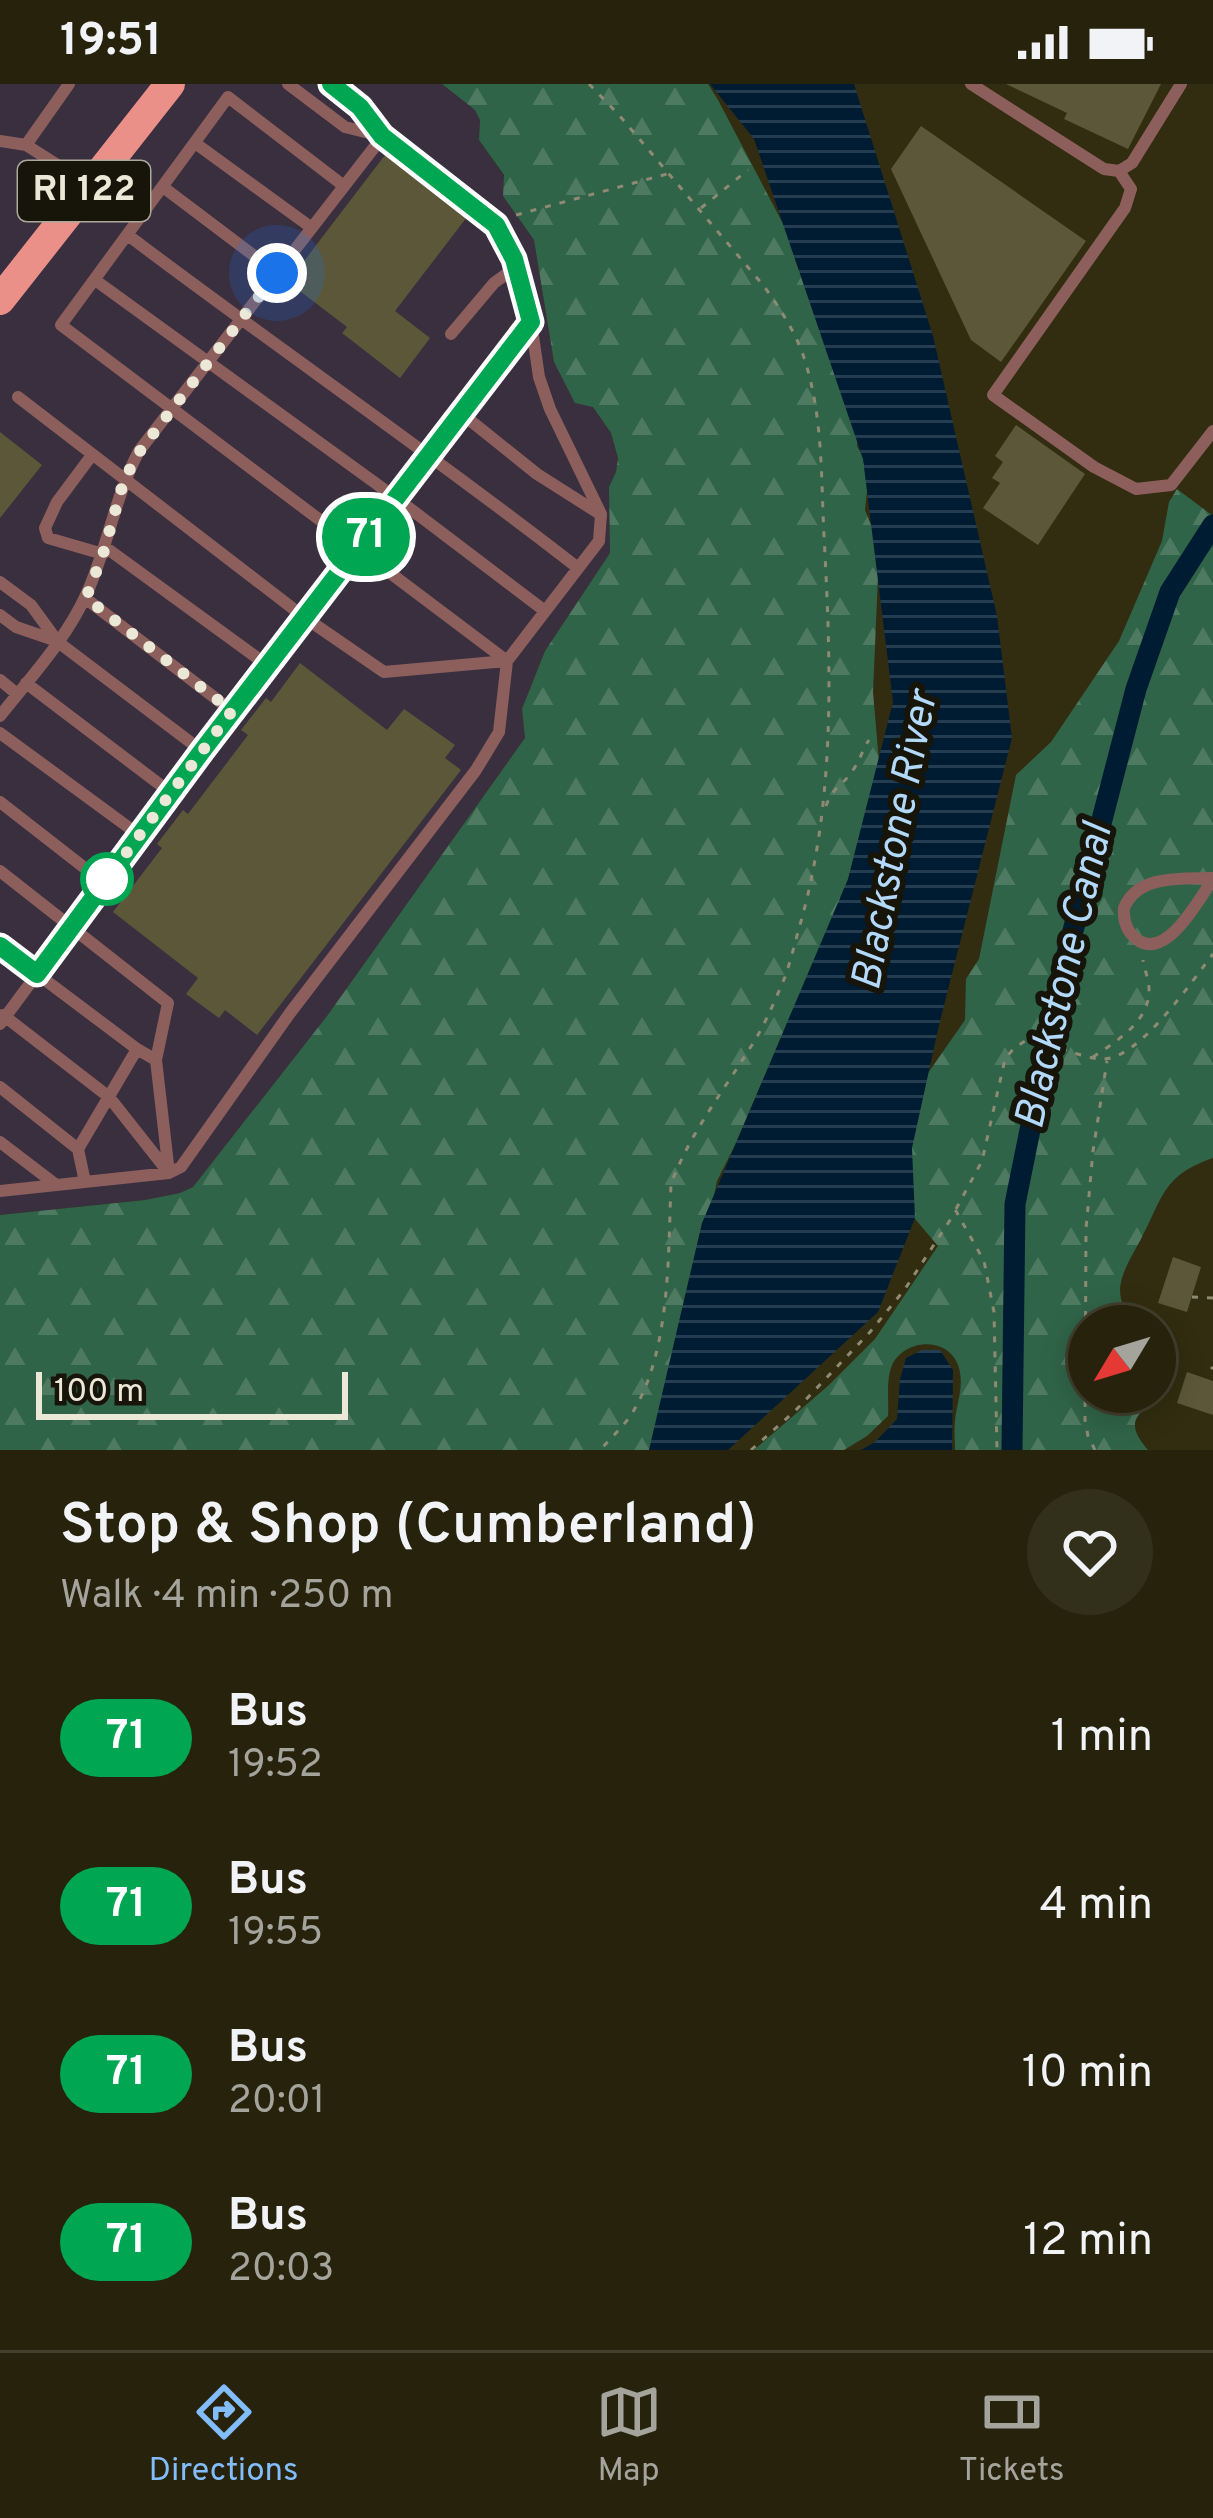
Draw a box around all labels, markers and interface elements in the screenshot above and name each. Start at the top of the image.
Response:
text: 19:51 [60,14,162,71]
road number: RI 122 [18,161,150,221]
your location [247,243,307,303]
line badge: 71 [312,498,420,576]
text: 71 [346,510,386,563]
water label: Blackstone River [842,684,953,995]
water label: Blackstone Canal [1005,817,1127,1135]
unlabelled marker [82,854,132,904]
north arrow [1068,1305,1176,1413]
map controls [1068,1305,1176,1413]
scale bar [36,1366,348,1419]
text: 100 m [54,1372,144,1414]
button: heart [1027,1489,1153,1615]
text: Stop & Shop (Cumberland) [60,1492,757,1564]
text: Walk · 4 min · 250 m [60,1573,393,1622]
text: Bus [228,1685,308,1742]
text: 1 min [1051,1710,1153,1767]
text: 71 [106,1711,146,1764]
text: 19:52 [228,1742,323,1791]
text: Bus [228,1853,308,1910]
text: 4 min [1040,1878,1153,1935]
text: 71 [106,1879,146,1932]
text: 19:55 [228,1910,323,1959]
text: Bus [228,2021,308,2078]
text: 10 min [1022,2046,1153,2103]
text: 71 [106,2047,146,2100]
text: 20:01 [228,2078,325,2127]
text: Bus [228,2189,308,2246]
text: 12 min [1023,2214,1153,2271]
text: 71 [106,2215,146,2268]
text: 20:03 [228,2246,334,2295]
tab: Directions [149,2379,298,2493]
tab: Map [596,2379,662,2493]
tab: Tickets [959,2379,1064,2493]

